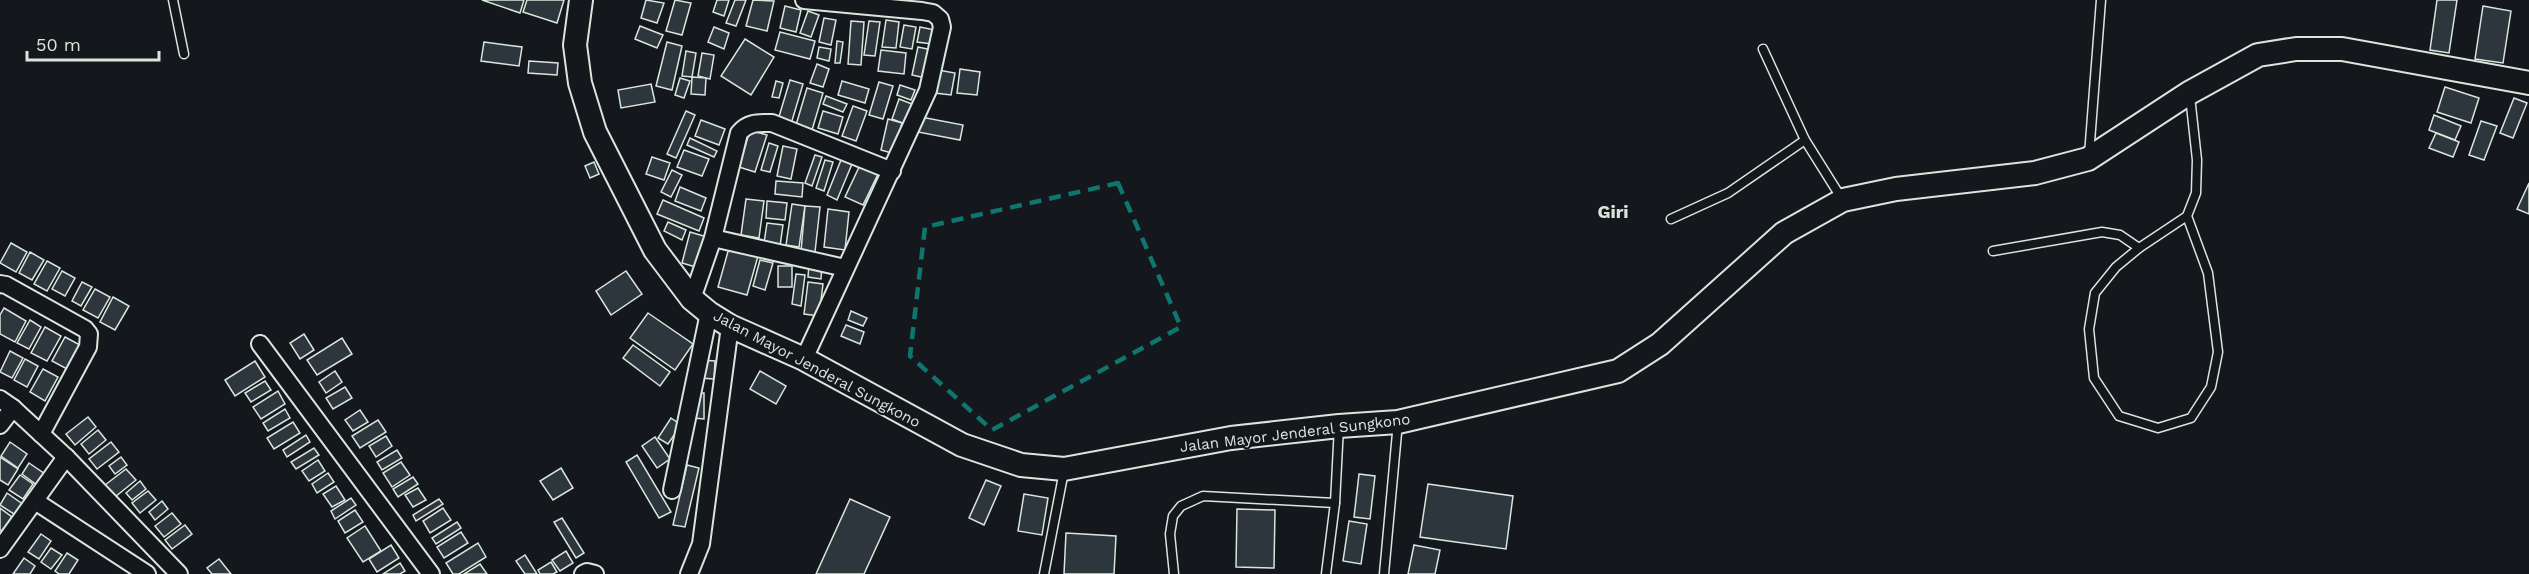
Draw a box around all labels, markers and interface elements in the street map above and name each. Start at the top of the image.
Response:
scale bar [27,24,159,62]
text: 50 m [36,34,81,55]
district label: Giri [1597,201,1629,222]
street label: Jalan Mayor Jenderal Sungkono [710,307,924,431]
street label: Jalan Mayor Jenderal Sungkono [1179,410,1411,456]

